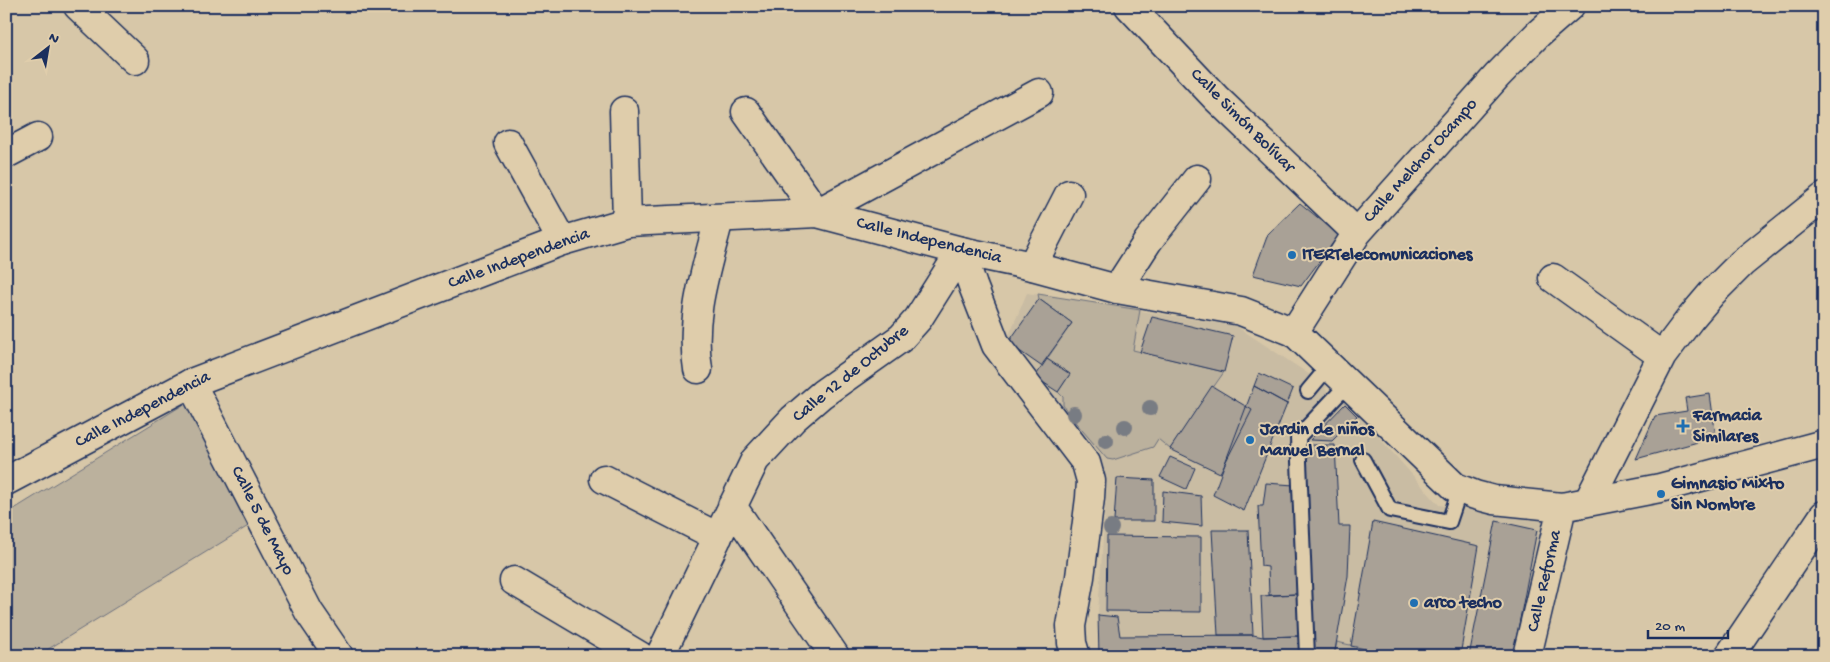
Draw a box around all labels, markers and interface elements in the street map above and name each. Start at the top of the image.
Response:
north arrow [22,22,72,72]
text: N [45,29,62,49]
street label: Calle Simón Bolívar [1185,64,1300,179]
street label: Calle Melchor Ocampo [1359,94,1483,228]
street label: Calle Independencia [854,213,1005,269]
street label: Calle Independencia [445,223,594,294]
place label: ITERTelecomunicaciones [1302,245,1474,266]
marker: ITERTelecomunicaciones [1286,249,1298,261]
street label: Calle 12 de Octubre [789,320,914,427]
street label: Calle Independencia [72,366,215,453]
place label: Farmacia Similares [1692,406,1762,448]
place label: Jardin de niños Manuel Bernal [1259,420,1376,462]
marker: Farmacia Similares [1677,420,1689,432]
marker: Jardin de niños Manuel Bernal [1244,434,1256,446]
street label: Calle 5 de Mayo [225,463,299,579]
place label: Gimnasio Mixto Sin Nombre [1671,474,1785,516]
marker: Gimnasio Mixto Sin Nombre [1655,488,1667,500]
street label: Calle Reforma [1523,527,1567,634]
place label: arco techo [1423,593,1503,614]
marker: arco techo [1408,597,1420,609]
scale bar [1648,607,1728,639]
text: 20 m [1655,618,1685,636]

